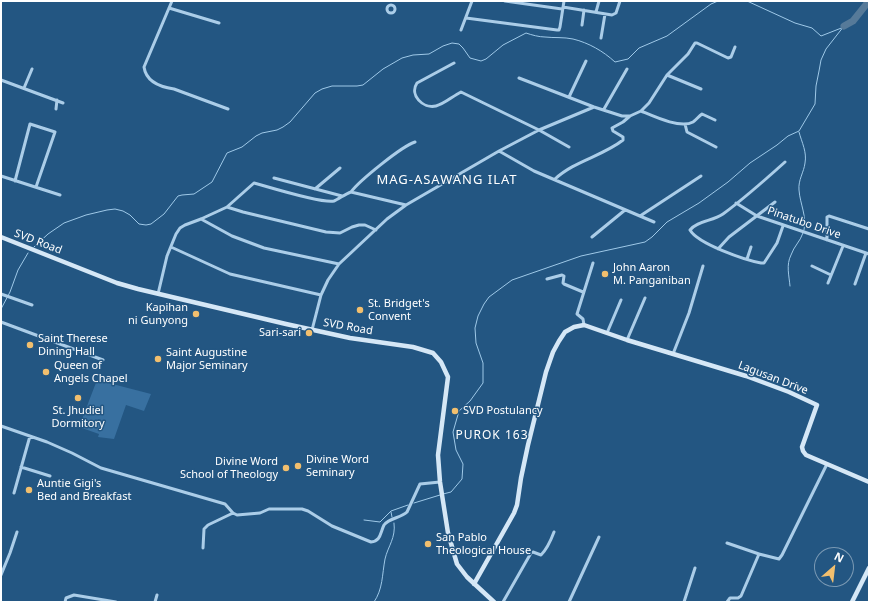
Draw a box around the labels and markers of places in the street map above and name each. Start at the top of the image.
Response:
place label: John Aaron M. Panganiban [613,261,691,287]
marker: John Aaron M. Panganiban [600,269,610,279]
place label: St. Bridget's Convent [368,297,430,323]
place label: Kapihan ni Gunyong [128,301,188,327]
marker: St. Bridget's Convent [355,305,365,315]
marker: Kapihan ni Gunyong [191,309,201,319]
place label: Sari-sari [259,326,301,340]
marker: Sari-sari [304,328,314,338]
place label: Saint Therese Dining Hall [38,332,108,358]
marker: Saint Therese Dining Hall [25,340,35,350]
place label: Saint Augustine Major Seminary [166,346,248,372]
marker: Saint Augustine Major Seminary [153,354,163,364]
place label: Queen of Angels Chapel [54,359,127,385]
marker: Queen of Angels Chapel [41,367,51,377]
marker: St. Jhudiel Dormitory [73,393,83,403]
place label: St. Jhudiel Dormitory [51,404,105,430]
place label: SVD Postulancy [463,404,543,418]
marker: SVD Postulancy [450,406,460,416]
place label: Divine Word Seminary [306,453,369,479]
place label: Divine Word School of Theology [180,455,278,481]
marker: Divine Word Seminary [293,461,303,471]
marker: Divine Word School of Theology [281,463,291,473]
place label: Auntie Gigi's Bed and Breakfast [37,477,131,503]
marker: Auntie Gigi's Bed and Breakfast [24,485,34,495]
place label: San Pablo Theological House [436,531,531,557]
marker: San Pablo Theological House [423,539,433,549]

